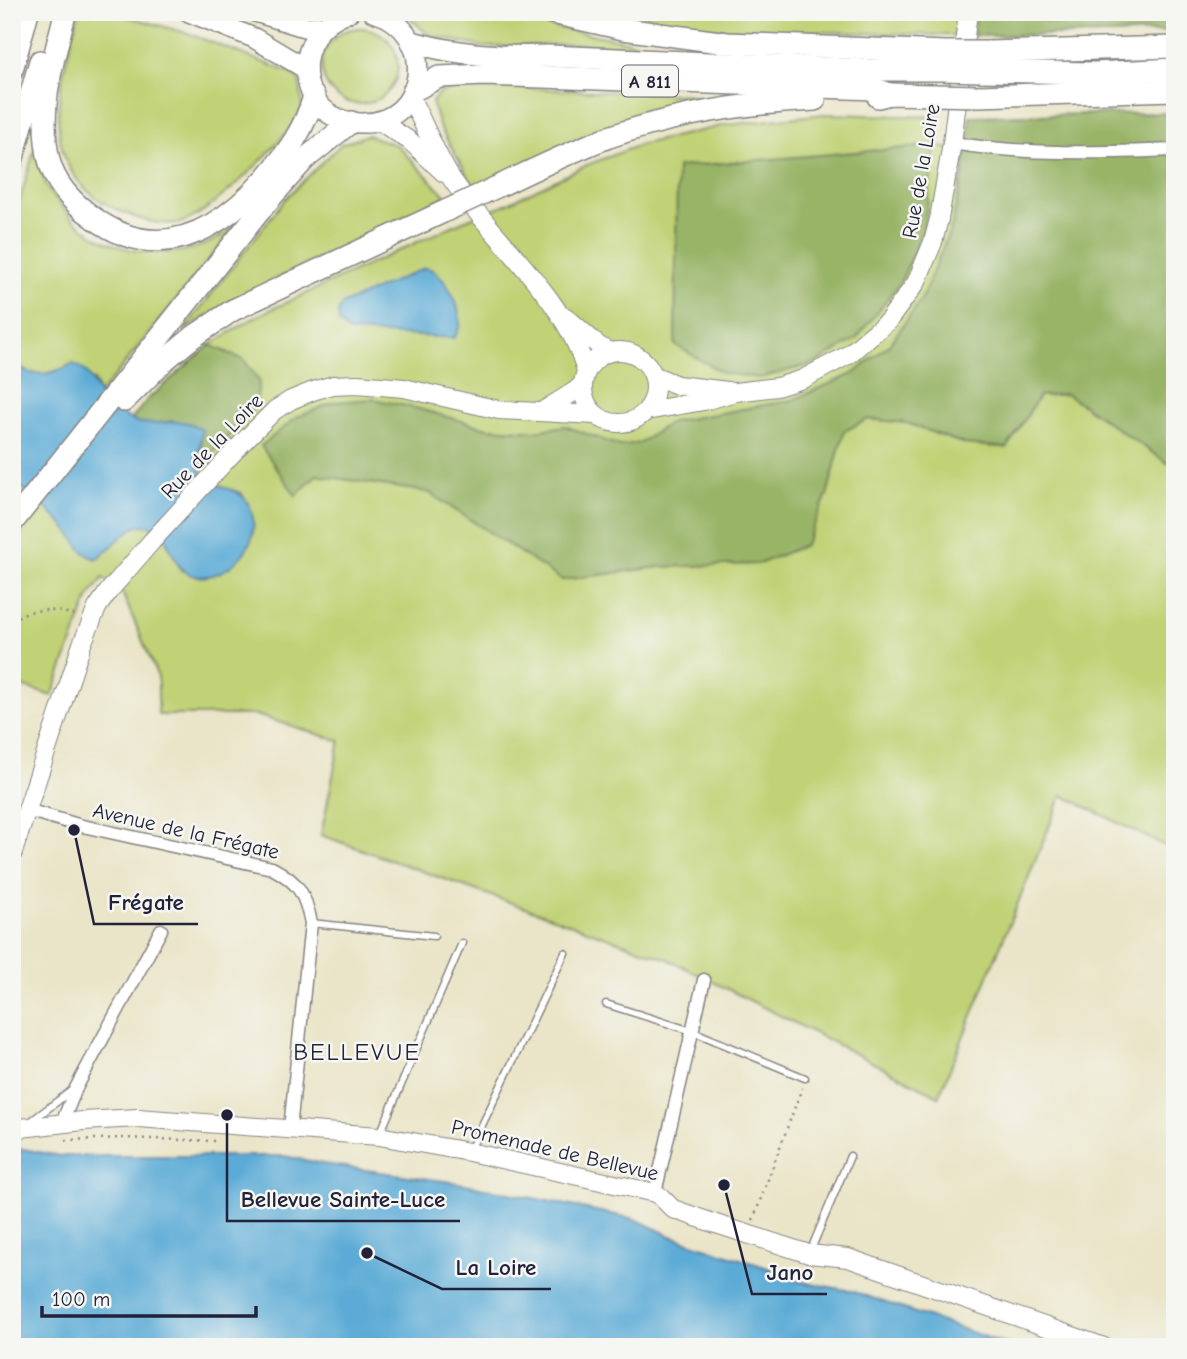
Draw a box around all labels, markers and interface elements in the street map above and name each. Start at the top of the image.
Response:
road number: A 811 [622,66,678,96]
street label: Rue de la Loire [897,102,945,240]
street label: Rue de la Loire [156,389,268,503]
street label: Avenue de la Frégate [91,798,281,864]
callout: Frégate [94,880,198,924]
text: Frégate [108,889,184,916]
district label: BELLEVUE [293,1038,421,1066]
street label: Promenade de Bellevue [449,1114,661,1186]
callout: Bellevue Sainte-Luce [227,1177,460,1221]
text: Bellevue Sainte-Luce [241,1186,445,1213]
callout: La Loire [442,1245,551,1289]
callout: Jano [752,1250,827,1294]
text: La Loire [456,1254,536,1281]
text: Jano [767,1259,814,1286]
scale bar [42,1275,256,1319]
text: 100 m [52,1287,110,1311]

